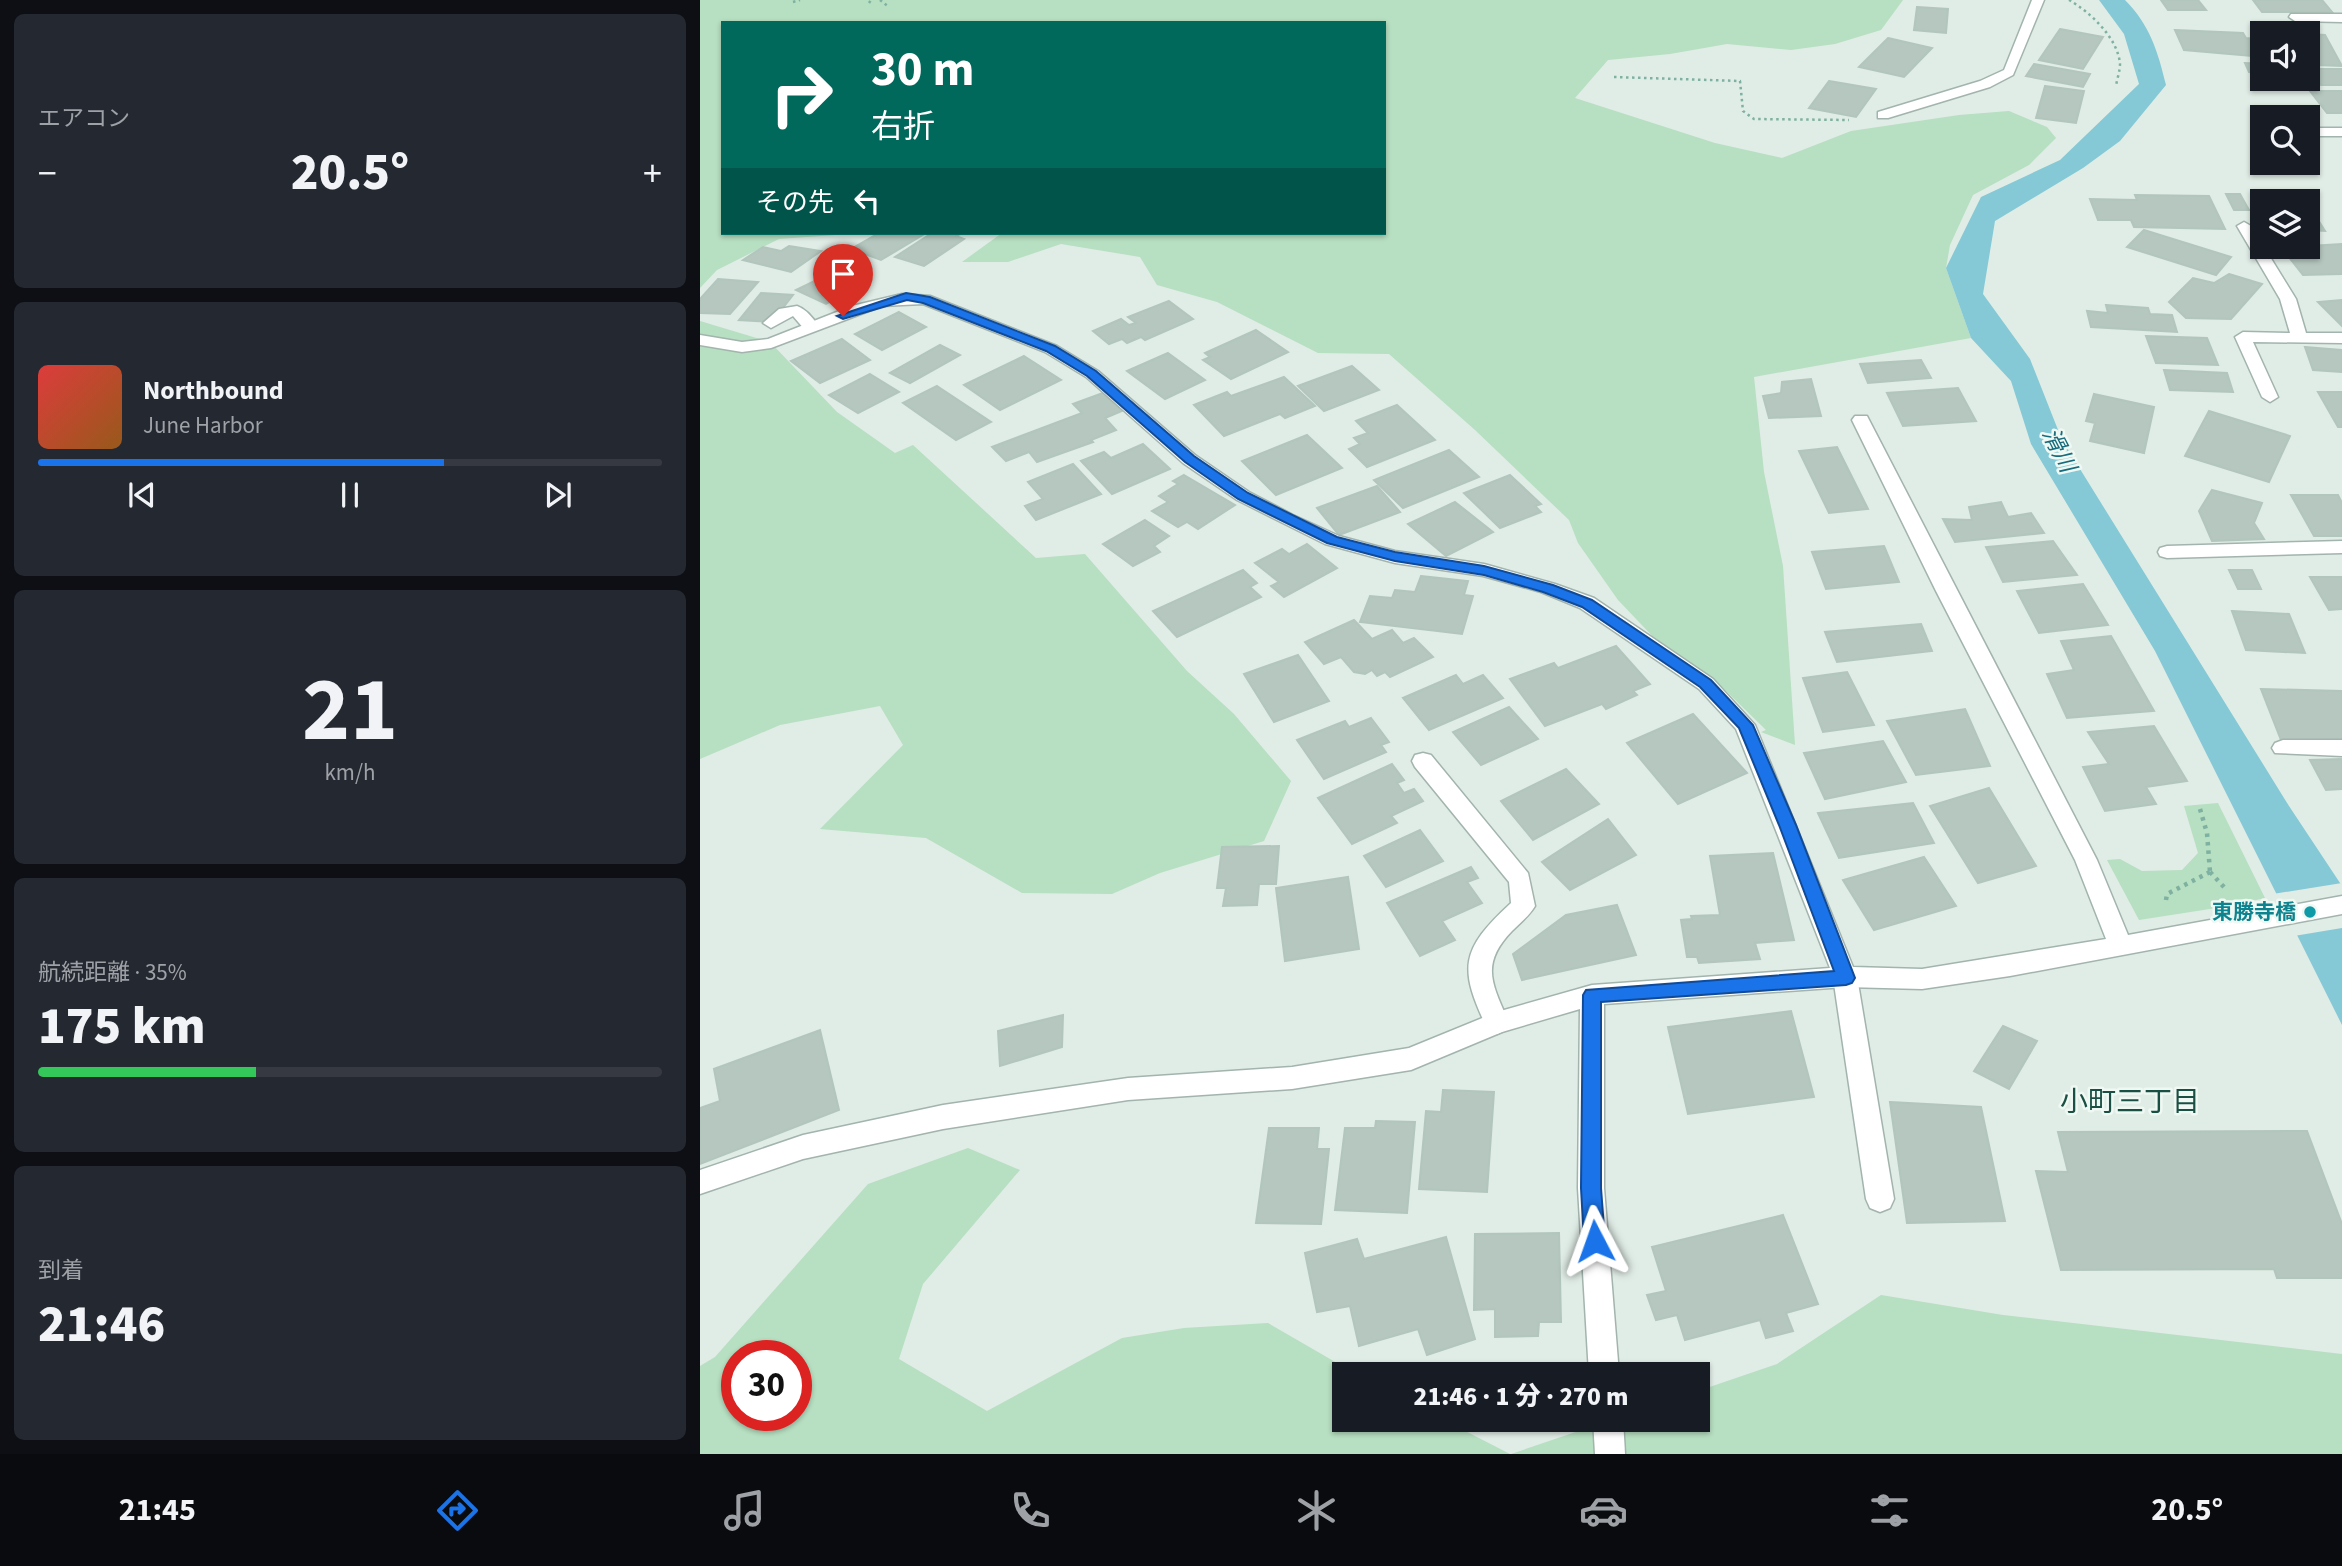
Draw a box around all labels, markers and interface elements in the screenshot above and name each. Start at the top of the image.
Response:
map controls [2250,21,2320,259]
button: sound [2250,21,2320,91]
text: 30 m [871,35,975,105]
icon: right [756,49,847,140]
text: エアコン [38,102,130,135]
text: 右折 [871,104,935,150]
button: search [2250,105,2320,175]
text: 20.5° [291,136,409,210]
text: − [38,147,57,201]
text: + [643,147,662,201]
icon: left [848,182,886,220]
text: その先 [756,184,834,221]
button: layers [2250,189,2320,259]
pin [813,244,873,316]
icon: arrive [824,255,862,293]
text: Northbound [143,372,284,409]
text: June Harbor [143,409,263,442]
water label: 滑川 [2034,422,2086,481]
icon: previous [123,476,161,514]
icon: pause [331,476,369,514]
icon: next [539,476,577,514]
text: 21 [302,646,398,775]
text: km/h [324,756,376,789]
place label: 東勝寺橋 [2212,897,2296,927]
marker: 東勝寺橋 [2302,904,2318,920]
text: 航続距離 · 35% [38,956,187,989]
text: 175 km [38,990,206,1064]
district label: 小町三丁目 [2060,1082,2200,1122]
position arrow [1558,1204,1632,1278]
text: 到着 [38,1254,84,1287]
text: 21:46 [38,1288,165,1362]
speed limit sign: 30 [721,1340,812,1431]
text: 21:46 · 1 分 · 270 m [1414,1378,1628,1415]
icon: directions [433,1486,482,1535]
icon: music [720,1486,769,1535]
icon: phone [1006,1486,1055,1535]
icon: climate [1292,1486,1341,1535]
icon: car [1579,1486,1628,1535]
icon: filters [1865,1486,1914,1535]
text: 21:45 [119,1487,196,1533]
text: 20.5° [2151,1487,2223,1533]

